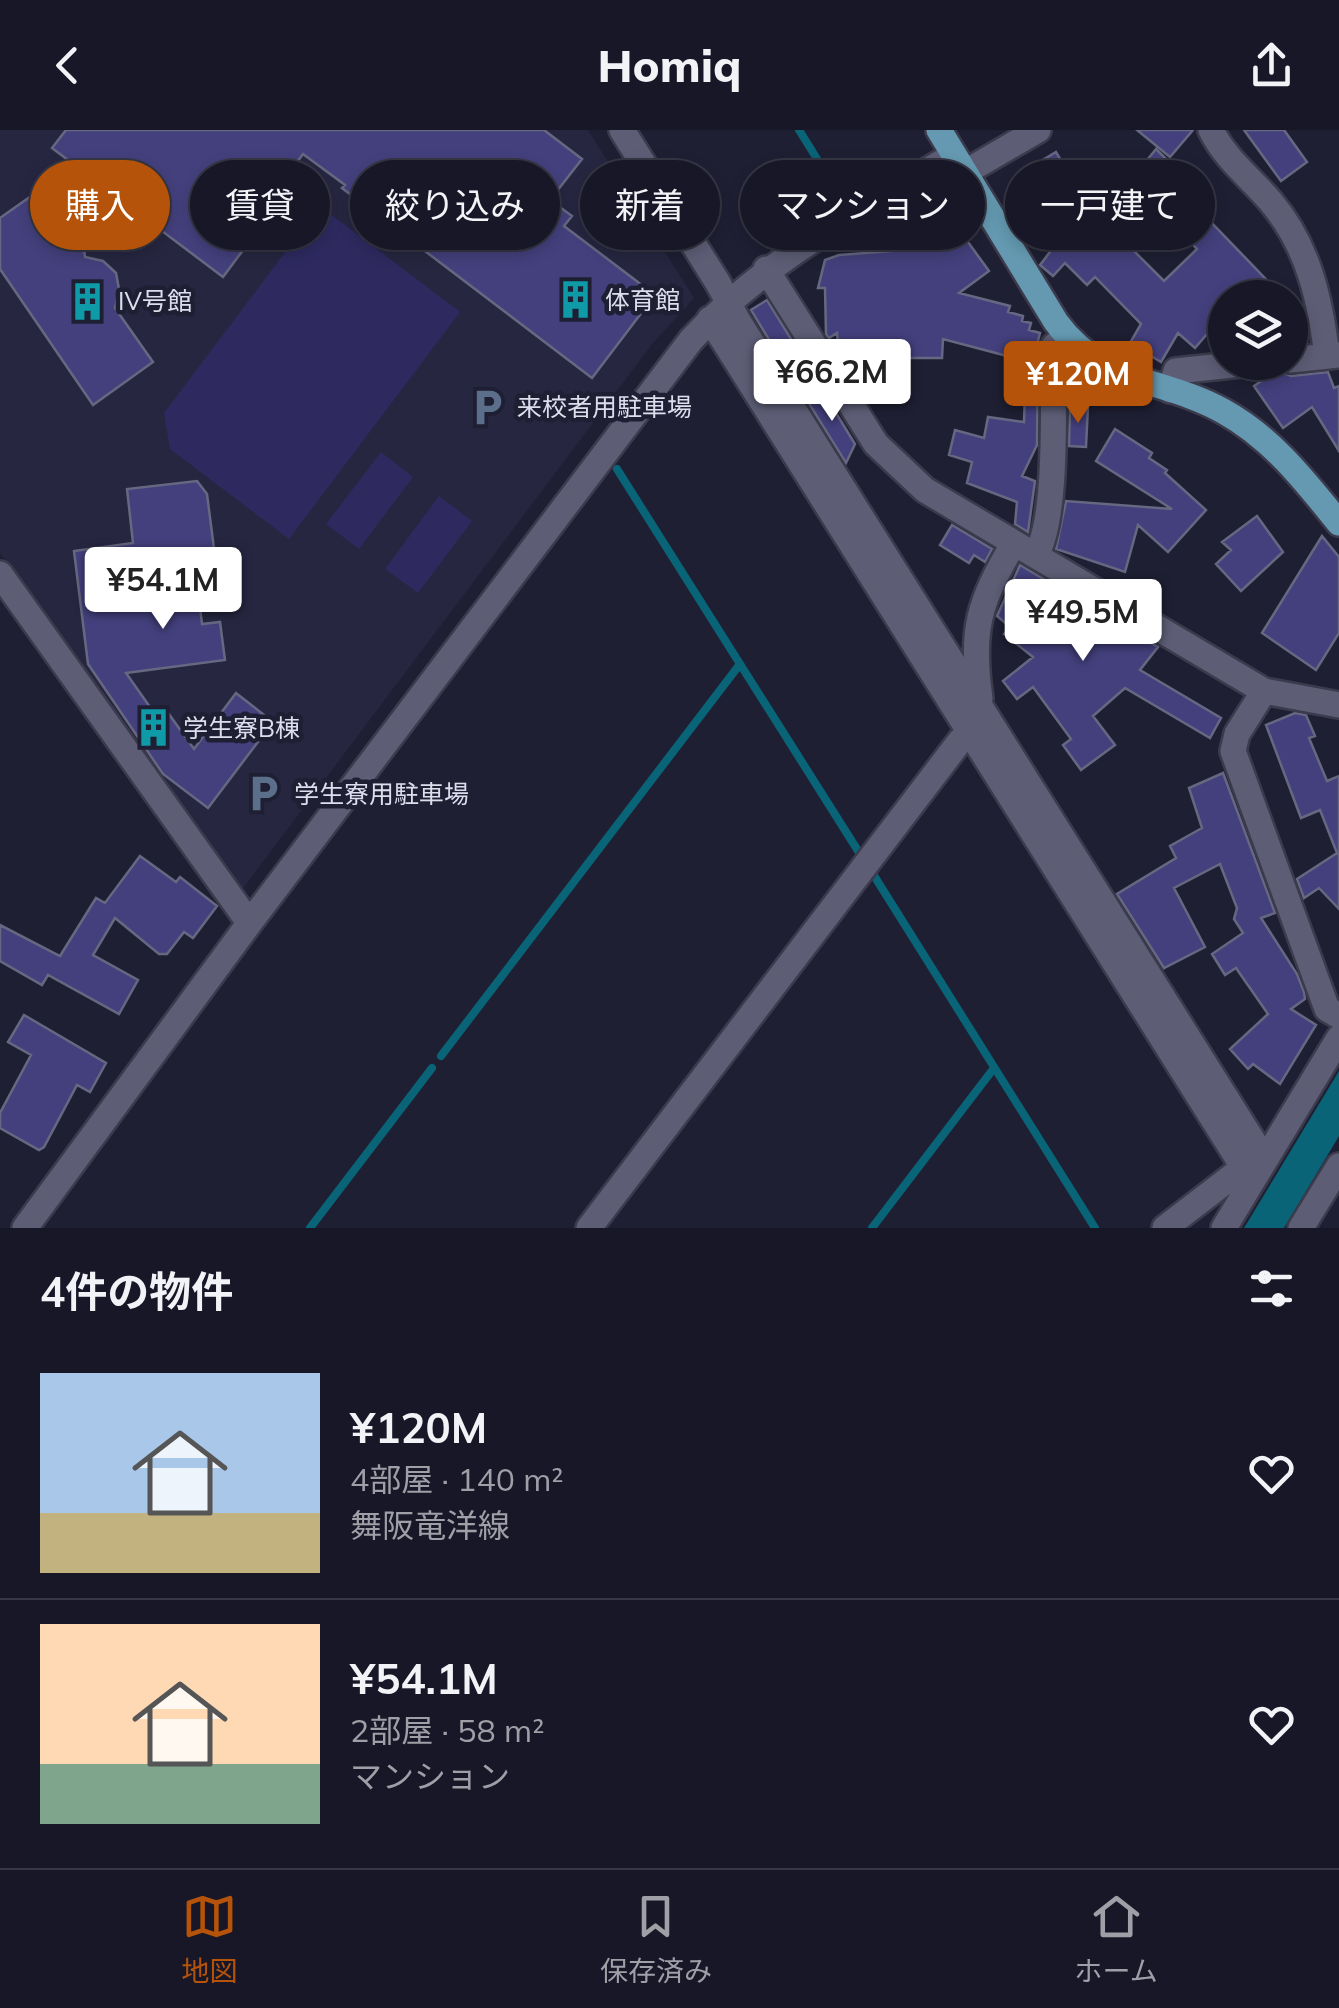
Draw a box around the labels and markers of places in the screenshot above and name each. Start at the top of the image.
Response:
building icon: 体育館 [554,279,596,321]
building icon: IV号館 [67,280,109,322]
place label: 体育館 [605,284,680,315]
place label: IV号館 [118,285,192,316]
pin: ¥66.2M [751,339,913,424]
pin: ¥120M [1008,341,1148,426]
parking icon: 来校者用駐車場 [466,386,508,428]
place label: 来校者用駐車場 [517,391,692,422]
pin: ¥54.1M [82,547,244,632]
pin: ¥49.5M [1002,579,1164,664]
building icon: 学生寮B棟 [132,707,174,749]
place label: 学生寮B棟 [183,712,300,743]
parking icon: 学生寮用駐車場 [243,773,285,815]
place label: 学生寮用駐車場 [294,778,469,809]

